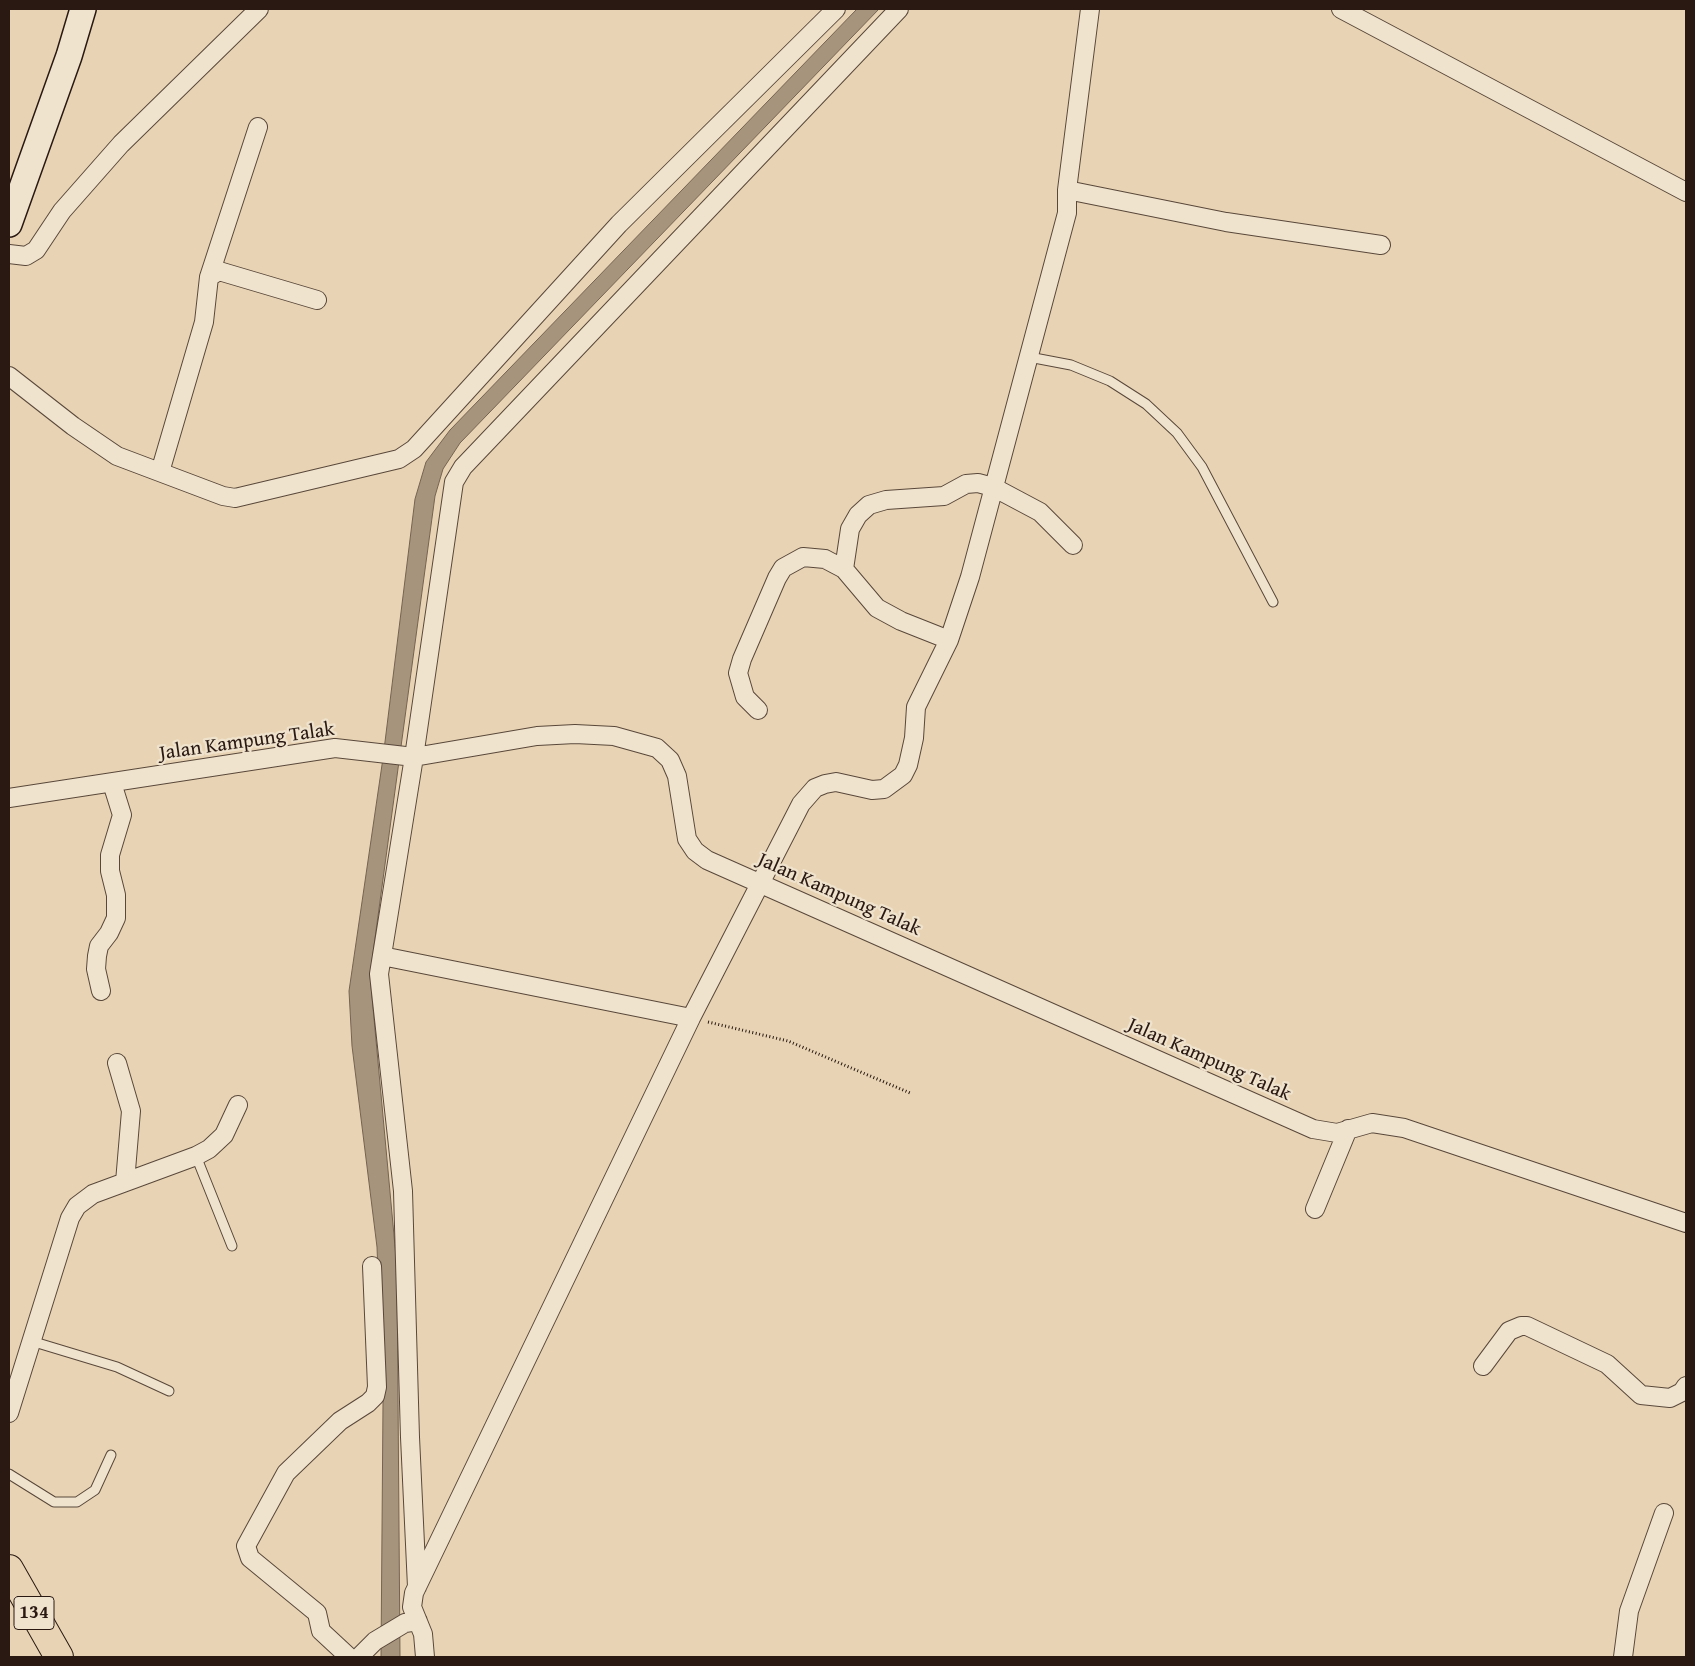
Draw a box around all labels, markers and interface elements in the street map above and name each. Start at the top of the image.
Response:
street label: Jalan Kampung Talak [158,718,336,766]
street label: Jalan Kampung Talak [754,848,924,942]
street label: Jalan Kampung Talak [1124,1013,1294,1107]
road number: 134 [14,1596,54,1630]

